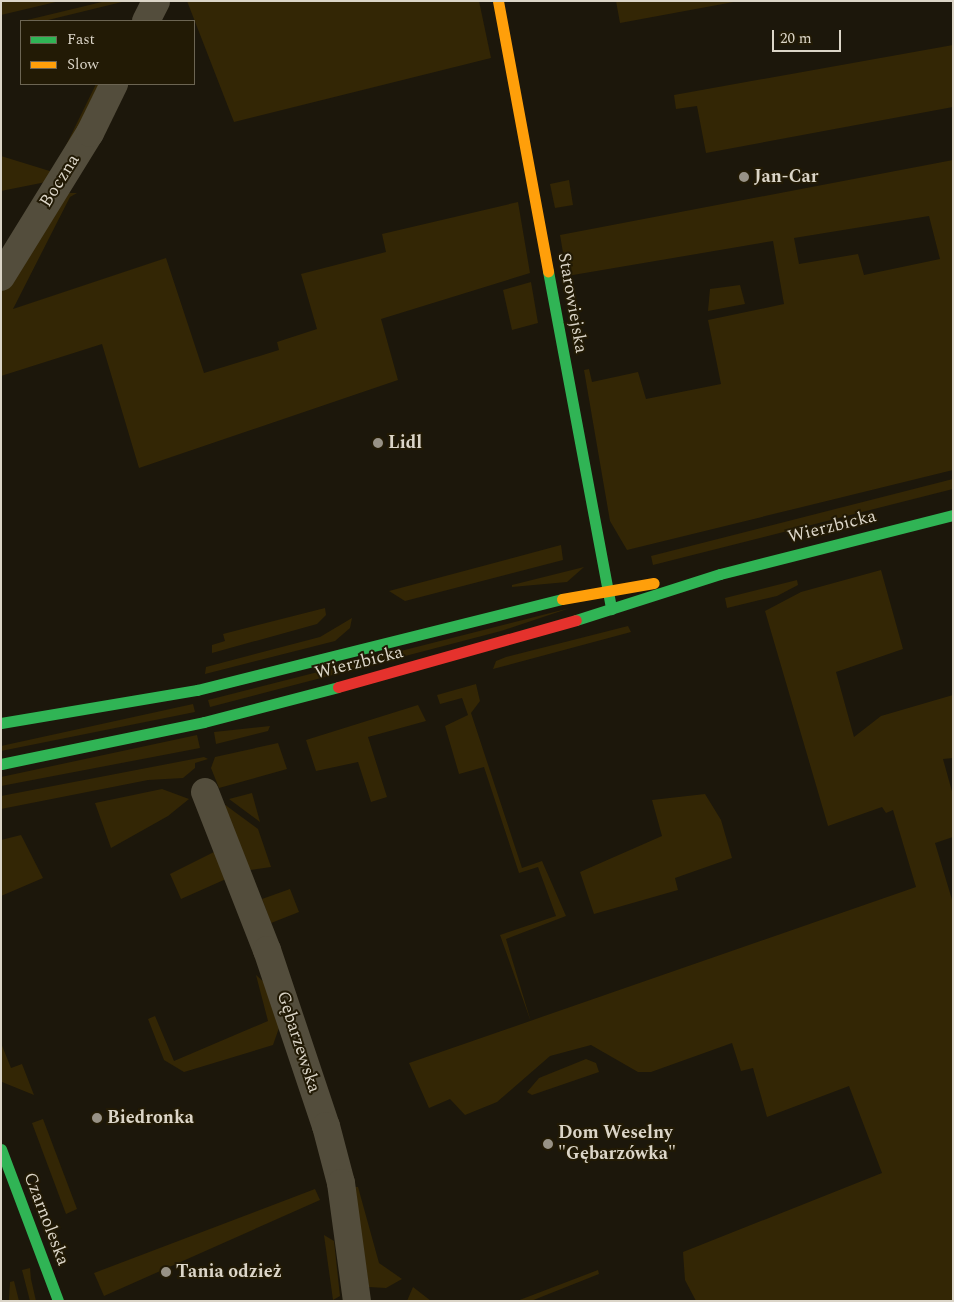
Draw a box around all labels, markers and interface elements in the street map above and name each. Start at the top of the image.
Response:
legend [20,20,195,85]
scale bar [774,20,843,52]
text: 20 m [780,27,812,50]
text: Fast [67,28,95,51]
text: Slow [67,53,99,76]
street label: Boczna [35,151,85,211]
place label: Jan-Car [754,166,818,188]
marker: Jan-Car [738,171,750,183]
street label: Starowiejska [553,251,591,355]
place label: Lidl [388,432,422,454]
marker: Lidl [372,437,384,449]
street label: Wierzbicka [786,506,878,548]
street label: Wierzbicka [313,642,405,684]
street label: Gębarzewska [271,988,325,1096]
place label: Biedronka [107,1107,194,1129]
marker: Biedronka [91,1112,103,1124]
place label: Dom Weselny "Gębarzówka" [558,1123,676,1166]
marker: Dom Weselny "Gębarzówka" [542,1138,554,1150]
street label: Czarnoleska [18,1169,74,1269]
place label: Tania odzież [176,1261,282,1283]
marker: Tania odzież [160,1266,172,1278]

